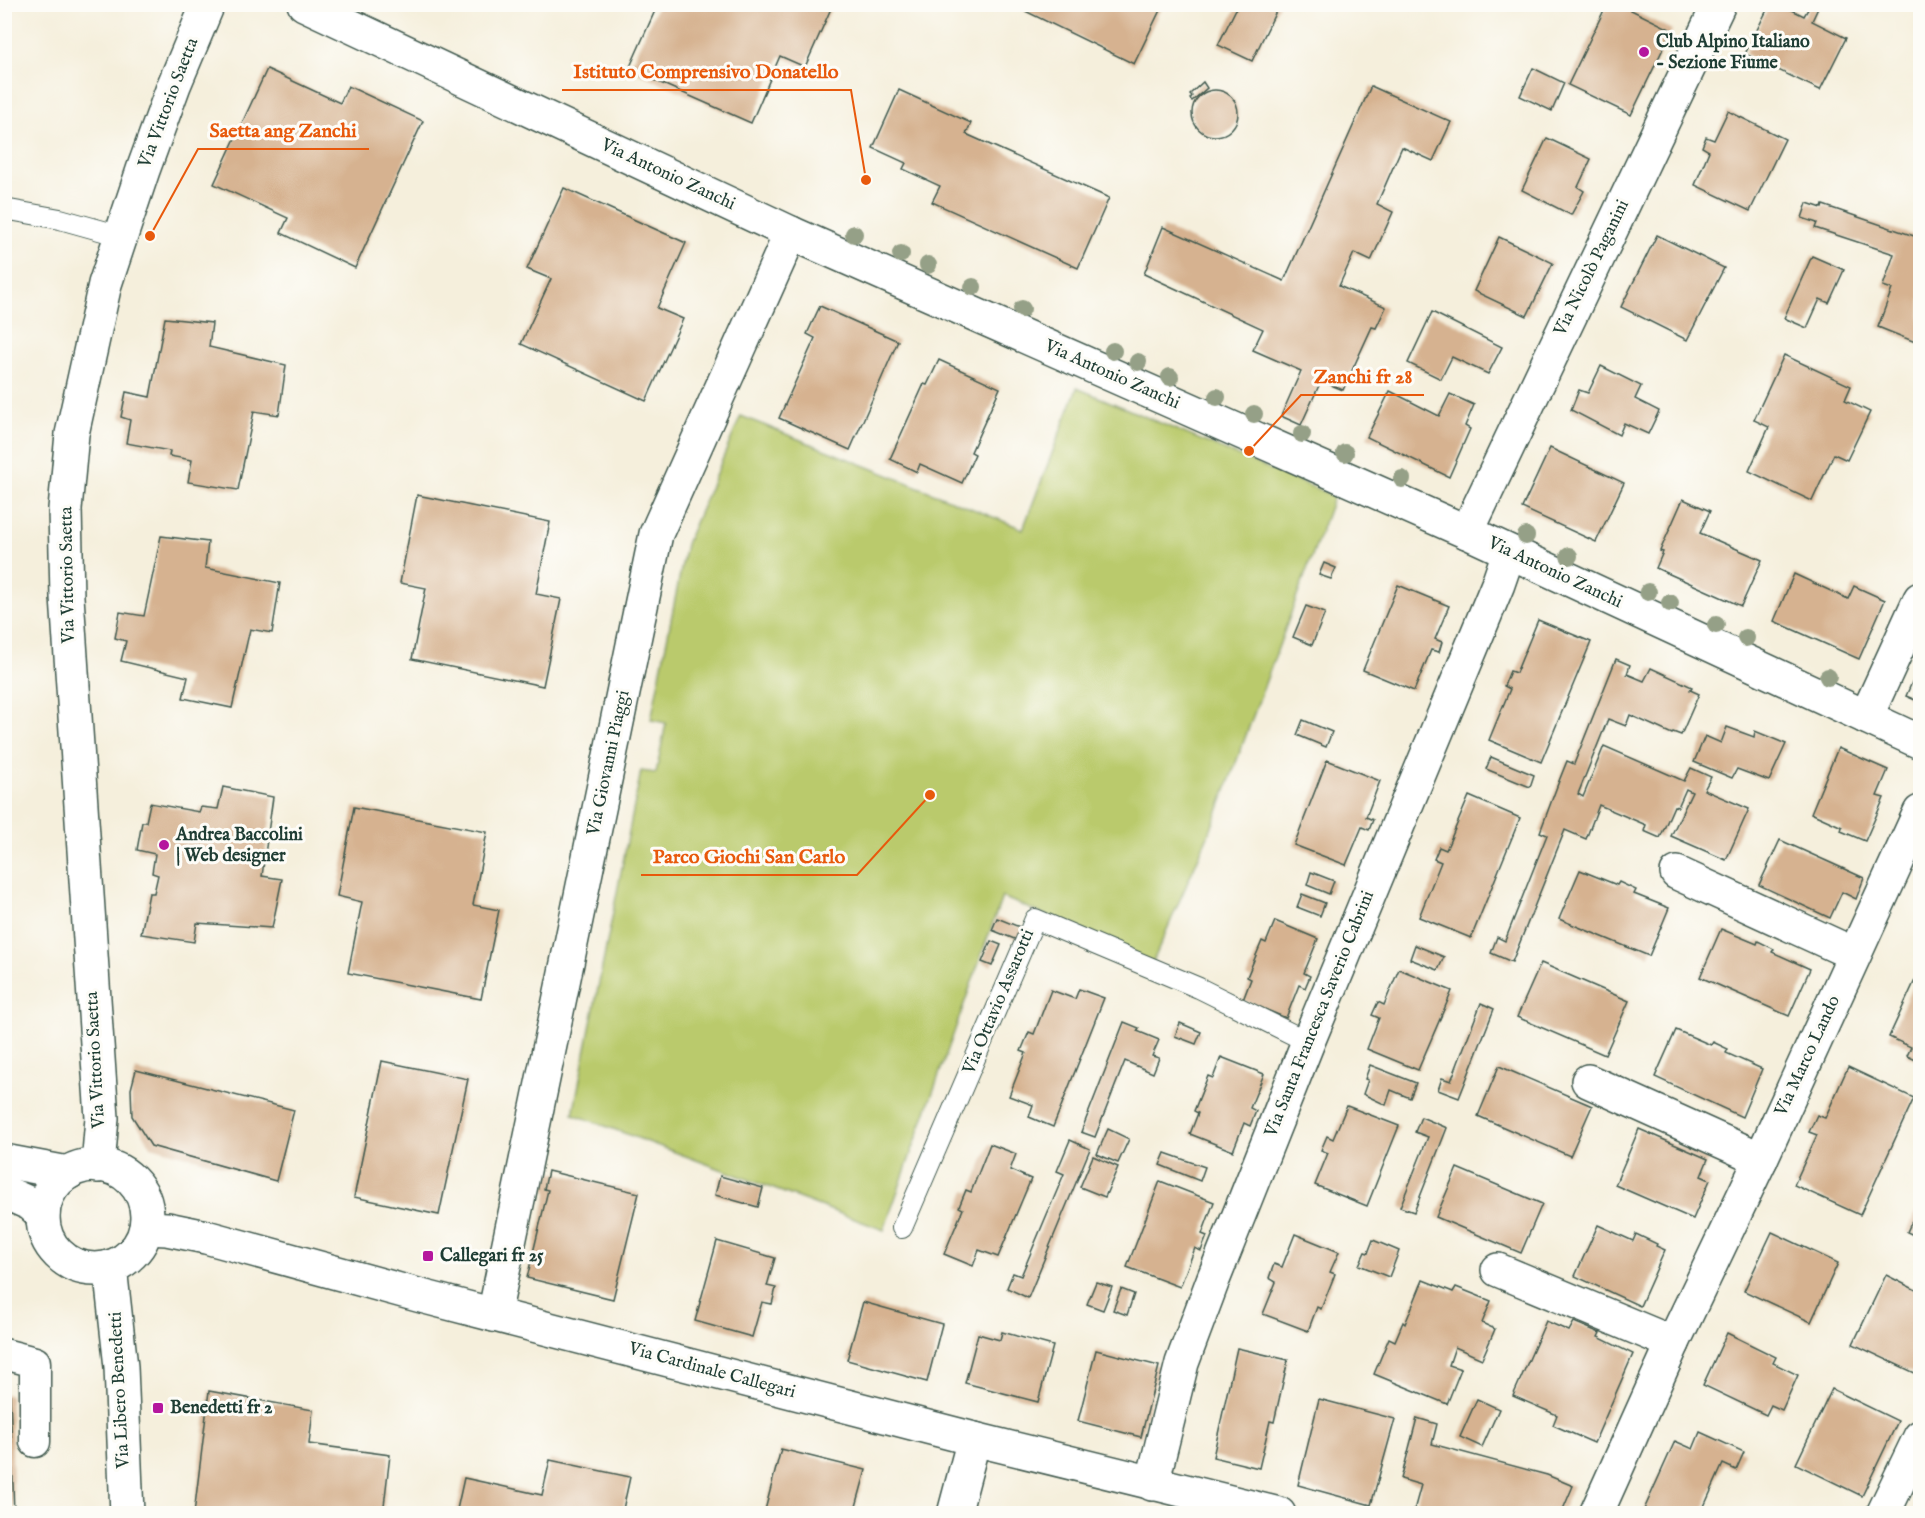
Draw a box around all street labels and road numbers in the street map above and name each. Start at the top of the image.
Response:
street label: Via Vittorio Saetta [133,35,204,172]
street label: Via Antonio Zanchi [596,133,739,216]
street label: Via Nicolò Paganini [1549,196,1635,341]
street label: Via Antonio Zanchi [1040,334,1183,415]
street label: Via Vittorio Saetta [55,506,81,645]
street label: Via Antonio Zanchi [1483,531,1626,614]
street label: Via Giovanni Piaggi [582,688,636,839]
street label: Via Santa Francesca Saverio Cabrini [1260,887,1380,1141]
street label: Via Ottavio Assarotti [958,926,1040,1079]
street label: Via Vittorio Saetta [81,991,111,1130]
street label: Via Marco Lando [1770,992,1846,1121]
street label: Via Libero Benedetti [104,1311,136,1470]
street label: Via Cardinale Callegari [625,1337,798,1404]

